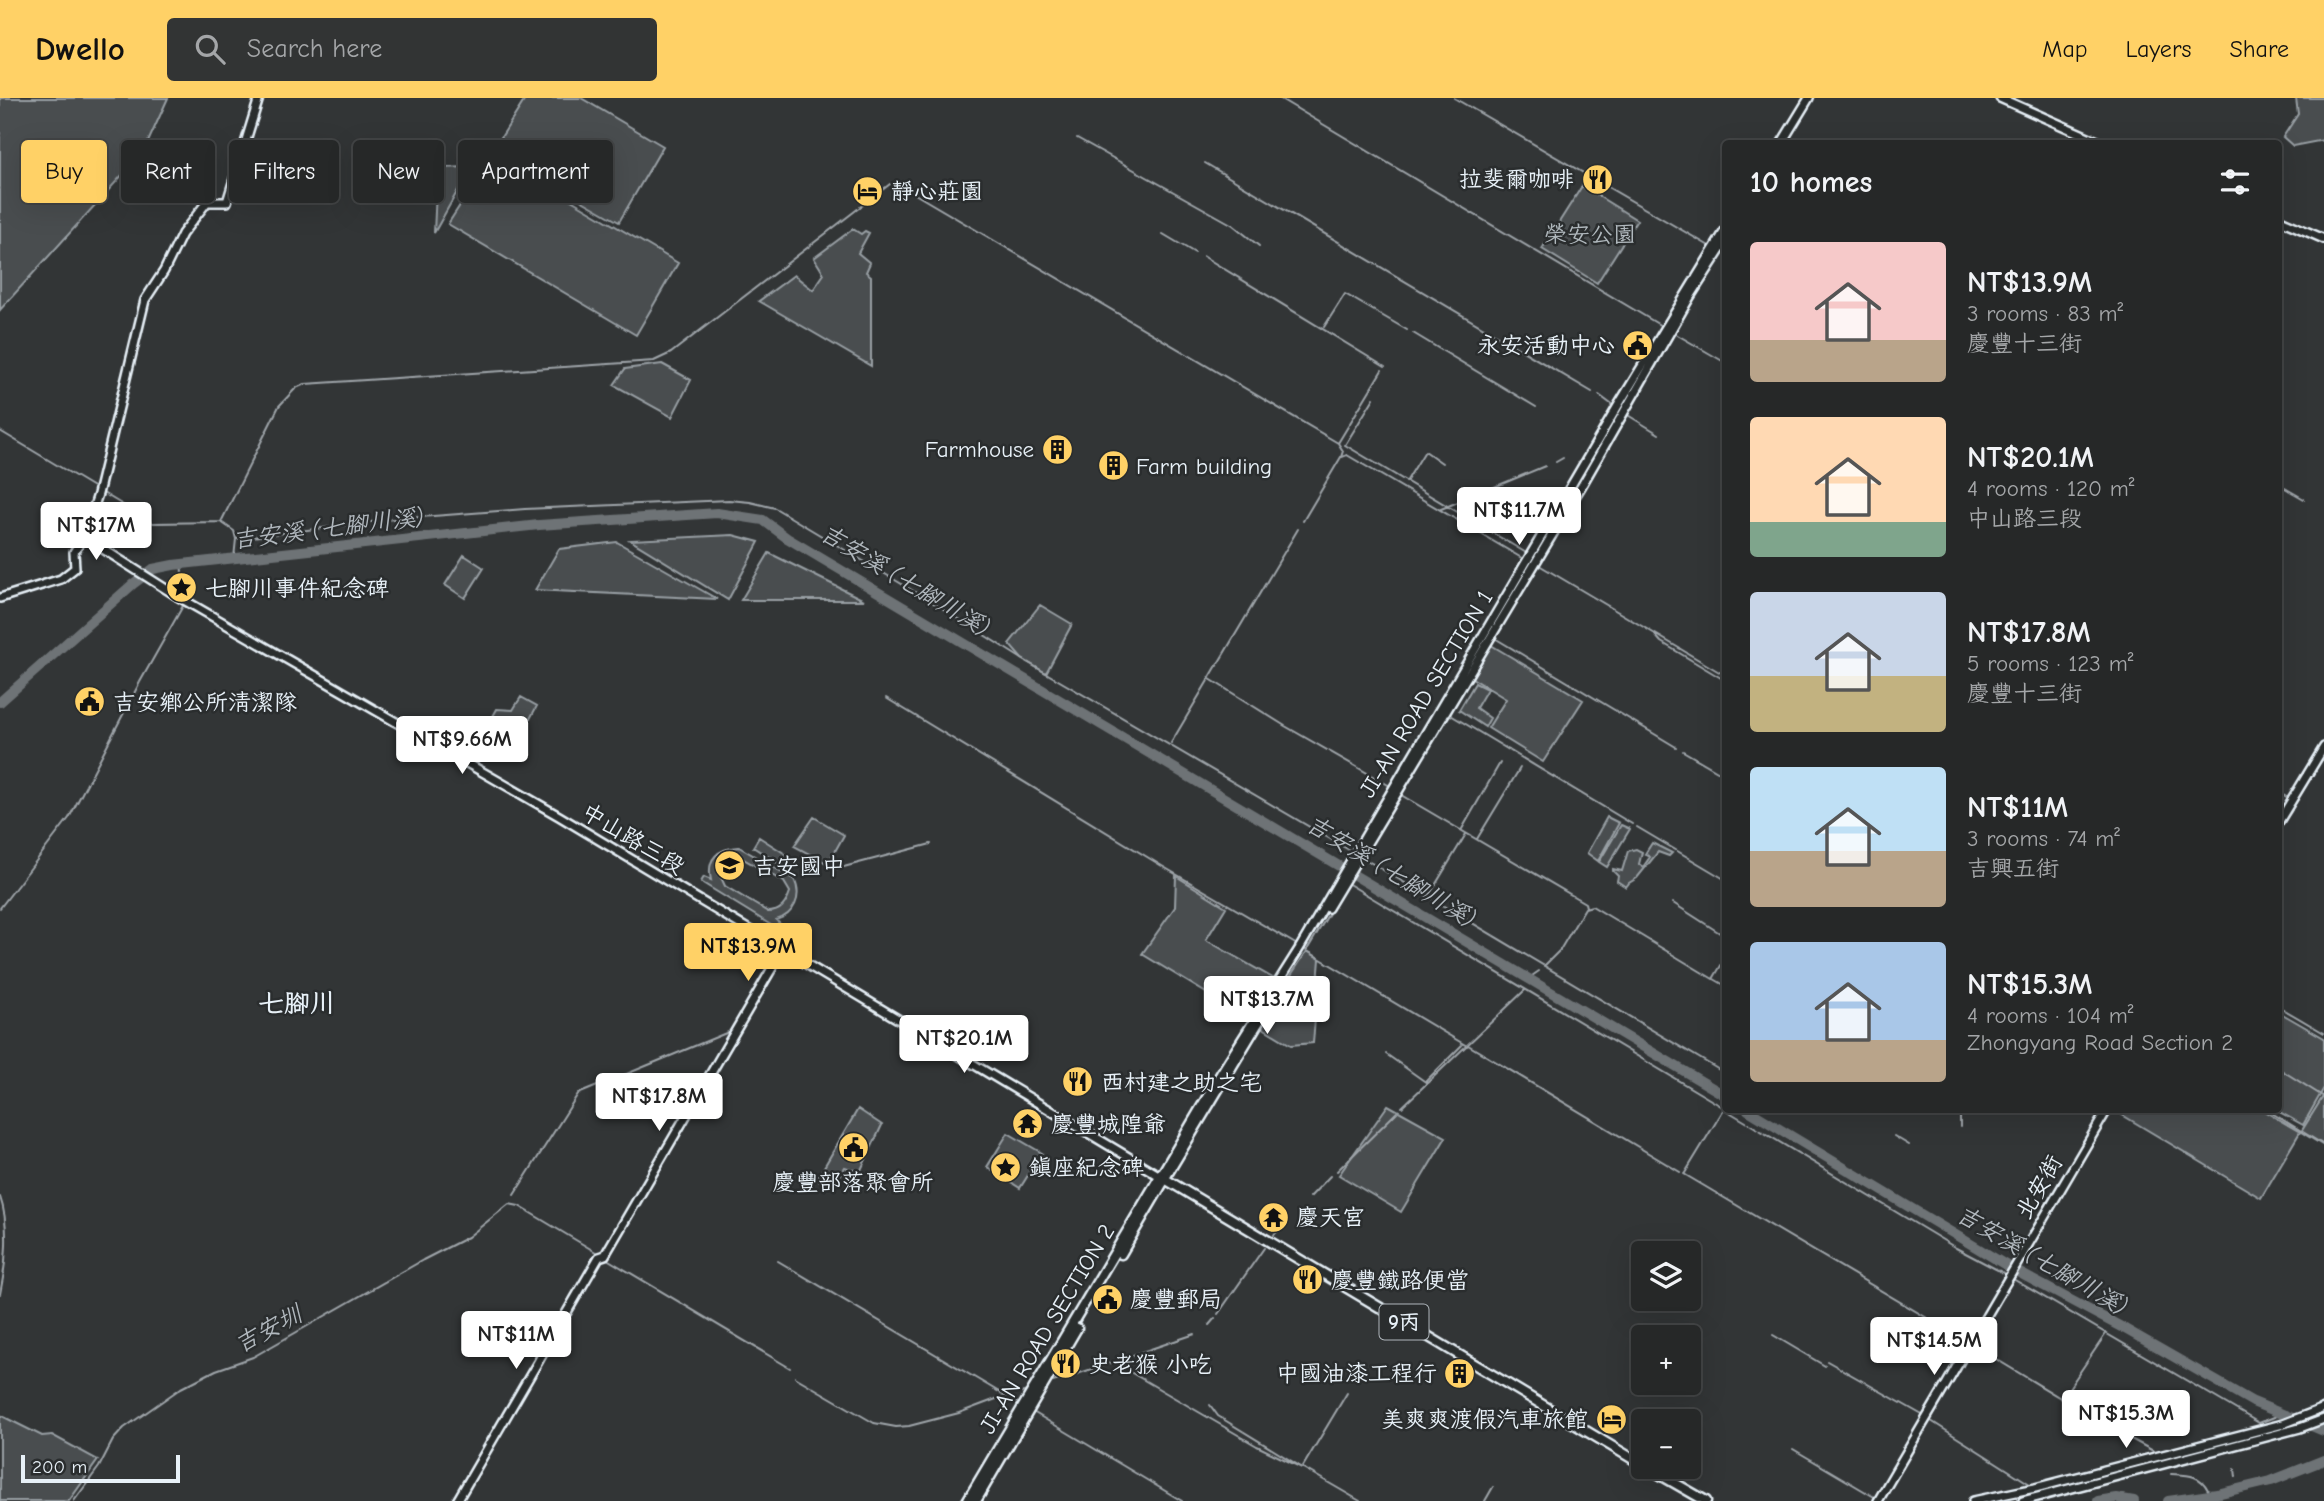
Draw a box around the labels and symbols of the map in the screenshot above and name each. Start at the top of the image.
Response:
restaurant icon: 拉斐爾咖啡 [1580,162,1614,196]
place label: 拉斐爾咖啡 [1459,166,1574,193]
hotel icon: 靜心莊園 [851,174,885,208]
place label: 靜心莊園 [891,178,983,205]
park label: 榮安公園 [1544,221,1636,248]
public building icon: 永安活動中心 [1621,328,1655,362]
place label: 永安活動中心 [1477,332,1615,359]
building icon: Farmhouse [1040,432,1074,466]
place label: Farmhouse [925,436,1034,463]
building icon: Farm building [1096,449,1130,483]
place label: Farm building [1136,453,1272,480]
pin: NT$11.7M [1447,488,1591,547]
water label: 吉安溪 (七腳川溪) [231,502,425,554]
pin: NT$17M [39,503,153,562]
water label: 吉安溪 (七腳川溪) [815,518,995,642]
place icon: 七腳川事件紀念碑 [165,571,199,605]
place label: 七腳川事件紀念碑 [205,575,389,602]
street label: JI-AN ROAD SECTION 1 [1354,586,1498,802]
public building icon: 吉安鄉公所清潔隊 [73,685,107,719]
place label: 吉安鄉公所清潔隊 [113,689,297,716]
pin: NT$9.66M [390,716,534,776]
street label: 中山路三段 [577,798,689,880]
water label: 吉安溪 (七腳川溪) [1301,809,1481,933]
school or university icon: 吉安國中 [713,849,747,883]
place label: 吉安國中 [753,853,845,880]
pin: NT$13.9M [676,924,820,983]
pin: NT$13.7M [1195,976,1339,1036]
district label: 七腳川 [258,989,336,1019]
pin: NT$20.1M [892,1016,1036,1075]
restaurant icon: 西村建之助之宅 [1061,1065,1095,1099]
place label: 西村建之助之宅 [1101,1069,1262,1096]
pin: NT$17.8M [587,1074,731,1133]
temple icon: 慶豐城隍爺 [1011,1107,1045,1141]
place label: 慶豐城隍爺 [1051,1111,1166,1138]
public building icon: 慶豐部落聚會所 [836,1131,870,1165]
place icon: 鎮座紀念碑 [989,1150,1023,1184]
street label: 北安街 [2010,1150,2068,1224]
place label: 鎮座紀念碑 [1029,1154,1144,1181]
place label: 慶豐部落聚會所 [773,1169,934,1196]
temple icon: 慶天宮 [1256,1200,1290,1234]
water label: 吉安溪 (七腳川溪) [1952,1200,2132,1320]
place label: 慶天宮 [1296,1204,1365,1231]
street label: JI-AN ROAD SECTION 2 [974,1219,1120,1439]
restaurant icon: 慶豐鐵路便當 [1291,1263,1325,1297]
place label: 慶豐鐵路便當 [1331,1267,1469,1294]
public building icon: 慶豐郵局 [1090,1282,1124,1316]
place label: 慶豐郵局 [1130,1286,1222,1313]
water label: 吉安圳 [230,1298,309,1358]
road number: 9丙 [1380,1304,1428,1340]
pin: NT$11M [459,1312,573,1371]
pin: NT$14.5M [1862,1318,2006,1377]
restaurant icon: 史老猴 小吃 [1049,1347,1083,1381]
place label: 史老猴 小吃 [1089,1351,1212,1378]
building icon: 中國油漆工程行 [1443,1356,1477,1390]
place label: 中國油漆工程行 [1276,1360,1437,1387]
pin: NT$15.3M [2054,1390,2198,1450]
hotel icon: 美爽爽渡假汽車旅館 [1594,1402,1628,1436]
place label: 美爽爽渡假汽車旅館 [1381,1406,1588,1433]
scale bar [21,1452,180,1484]

